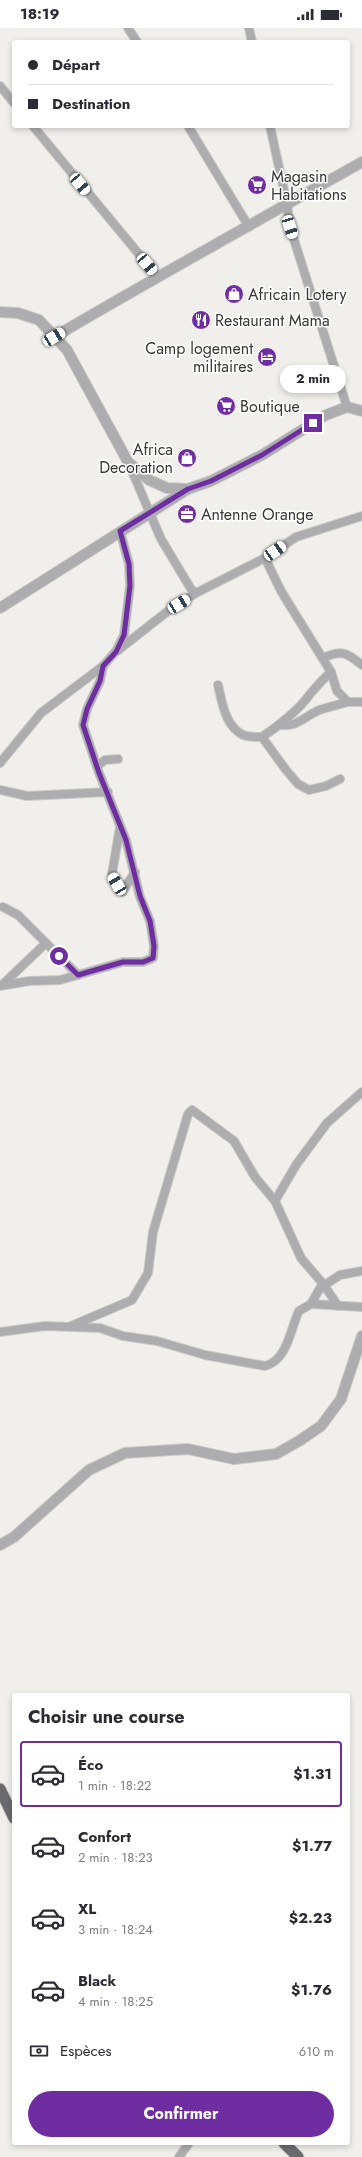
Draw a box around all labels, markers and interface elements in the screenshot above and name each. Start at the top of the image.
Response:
text: 18:19 [20,3,60,25]
text: Départ [52,54,100,76]
text: Destination [52,93,130,115]
place label: Magasin Habitations [271,165,347,206]
car [68,171,92,197]
supermarket icon: Magasin Habitations [246,174,268,196]
car [281,214,299,240]
car [135,251,159,277]
shop icon: Africain Lotery [223,283,245,305]
place label: Africain Lotery [248,283,347,306]
restaurant icon: Restaurant Mama [190,309,212,331]
place label: Restaurant Mama [215,309,330,332]
car [41,326,67,348]
place label: Camp logement militaires [145,337,253,378]
hotel icon: Camp logement militaires [256,346,278,368]
callout: 2 min [280,365,346,393]
text: 2 min [296,369,330,388]
supermarket icon: Boutique [215,395,237,417]
place label: Boutique [240,395,300,418]
route end [304,414,322,432]
place label: Africa Decoration [99,438,173,479]
shop icon: Africa Decoration [176,447,198,469]
office icon: Antenne Orange [176,503,198,525]
place label: Antenne Orange [201,503,313,526]
car [262,539,288,563]
car [166,593,192,615]
car [106,871,128,897]
route start [50,947,68,965]
text: Choisir une course [28,1704,185,1730]
text: Éco [78,1754,103,1776]
icon: car [30,1756,66,1792]
text: $1.31 [293,1763,332,1785]
text: 1 min · 18:22 [78,1776,151,1795]
text: Confort [78,1826,131,1848]
icon: car [30,1828,66,1864]
text: $1.77 [292,1835,332,1857]
text: 2 min · 18:23 [78,1848,153,1867]
text: XL [78,1898,96,1920]
icon: car [30,1900,66,1936]
text: $2.23 [289,1907,332,1929]
text: 3 min · 18:24 [78,1920,153,1939]
text: Black [78,1970,116,1992]
icon: car [30,1972,66,2008]
text: $1.76 [291,1979,332,2001]
text: 4 min · 18:25 [78,1992,153,2011]
icon: cash [28,2040,50,2062]
text: Espèces [60,2040,112,2062]
text: 610 m [299,2042,334,2061]
button: Confirmer [28,2091,334,2137]

